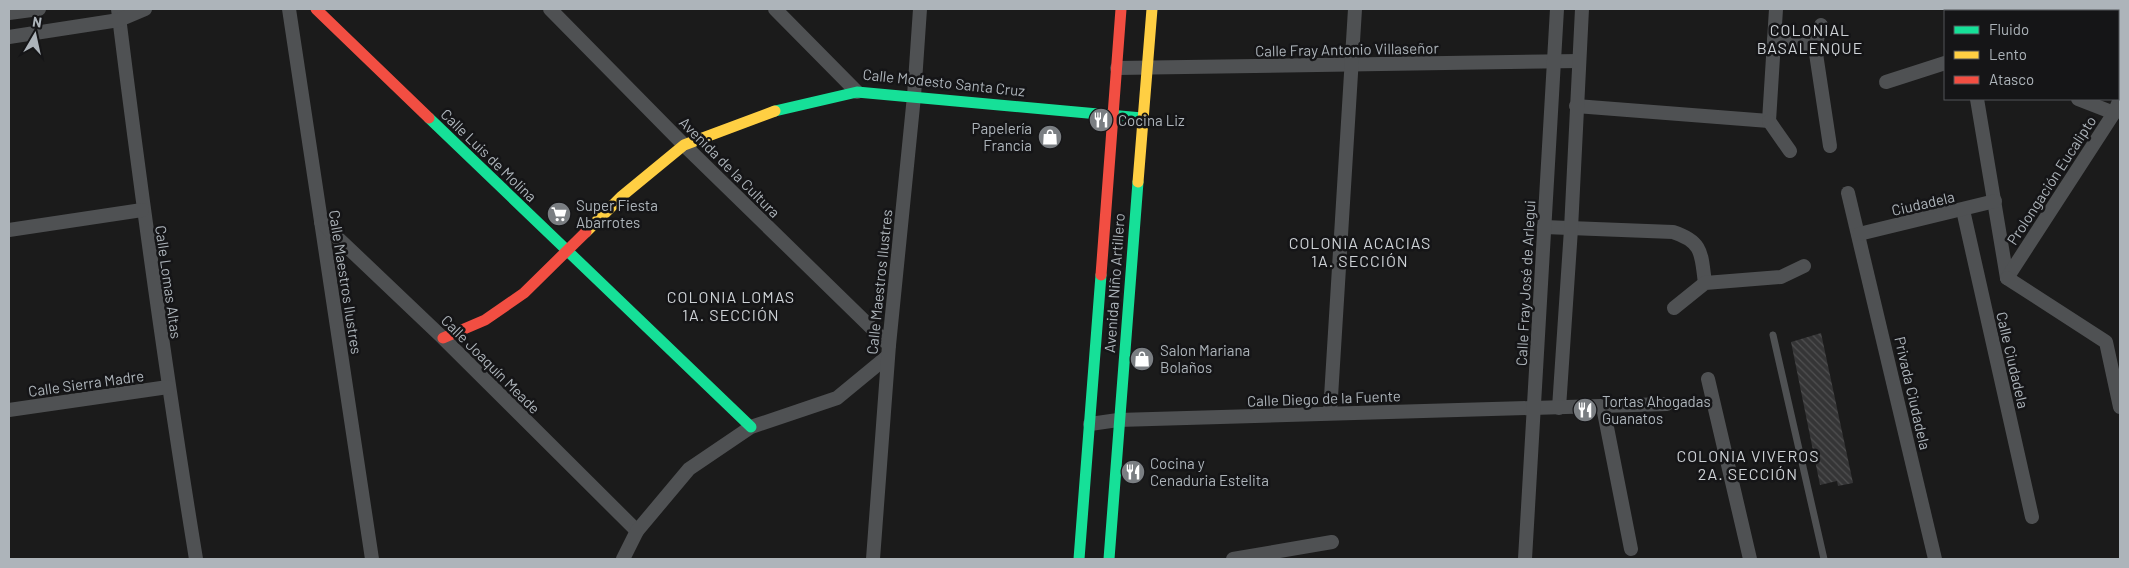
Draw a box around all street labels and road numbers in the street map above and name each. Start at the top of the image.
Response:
street label: Calle Fray Antonio Villaseñor [1255,38,1440,60]
street label: Calle Modesto Santa Cruz [862,65,1026,100]
street label: Calle Luis de Molina [437,105,541,205]
street label: Prolongación Eucalipto [2003,112,2099,248]
street label: Avenida de la Cultura [676,113,784,221]
street label: Ciudadela [1890,187,1956,219]
street label: Calle Fray José de Arlegui [1512,200,1538,366]
street label: Calle Maestros Ilustres [326,209,366,355]
street label: Calle Maestros Ilustres [862,209,896,355]
street label: Avenida Niño Artillero [1100,213,1128,353]
street label: Calle Lomas Altas [152,224,186,340]
street label: Calle Ciudadela [1993,310,2033,410]
street label: Calle Joaquín Meade [438,311,544,417]
street label: Privada Ciudadela [1891,335,1935,451]
street label: Calle Sierra Madre [27,366,145,400]
street label: Calle Diego de la Fuente [1247,386,1401,410]

